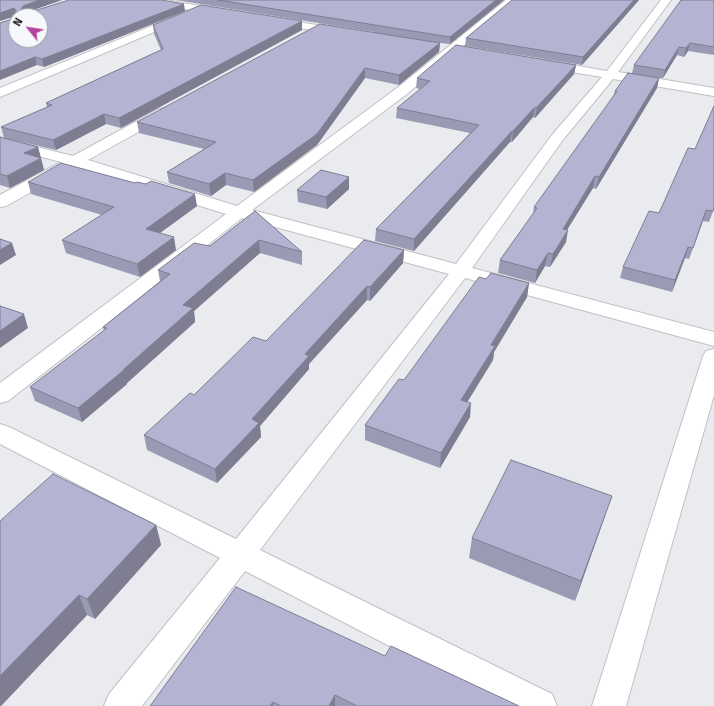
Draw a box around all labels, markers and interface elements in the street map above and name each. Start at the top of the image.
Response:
north arrow [8,8,48,48]
text: N [10,16,26,29]

